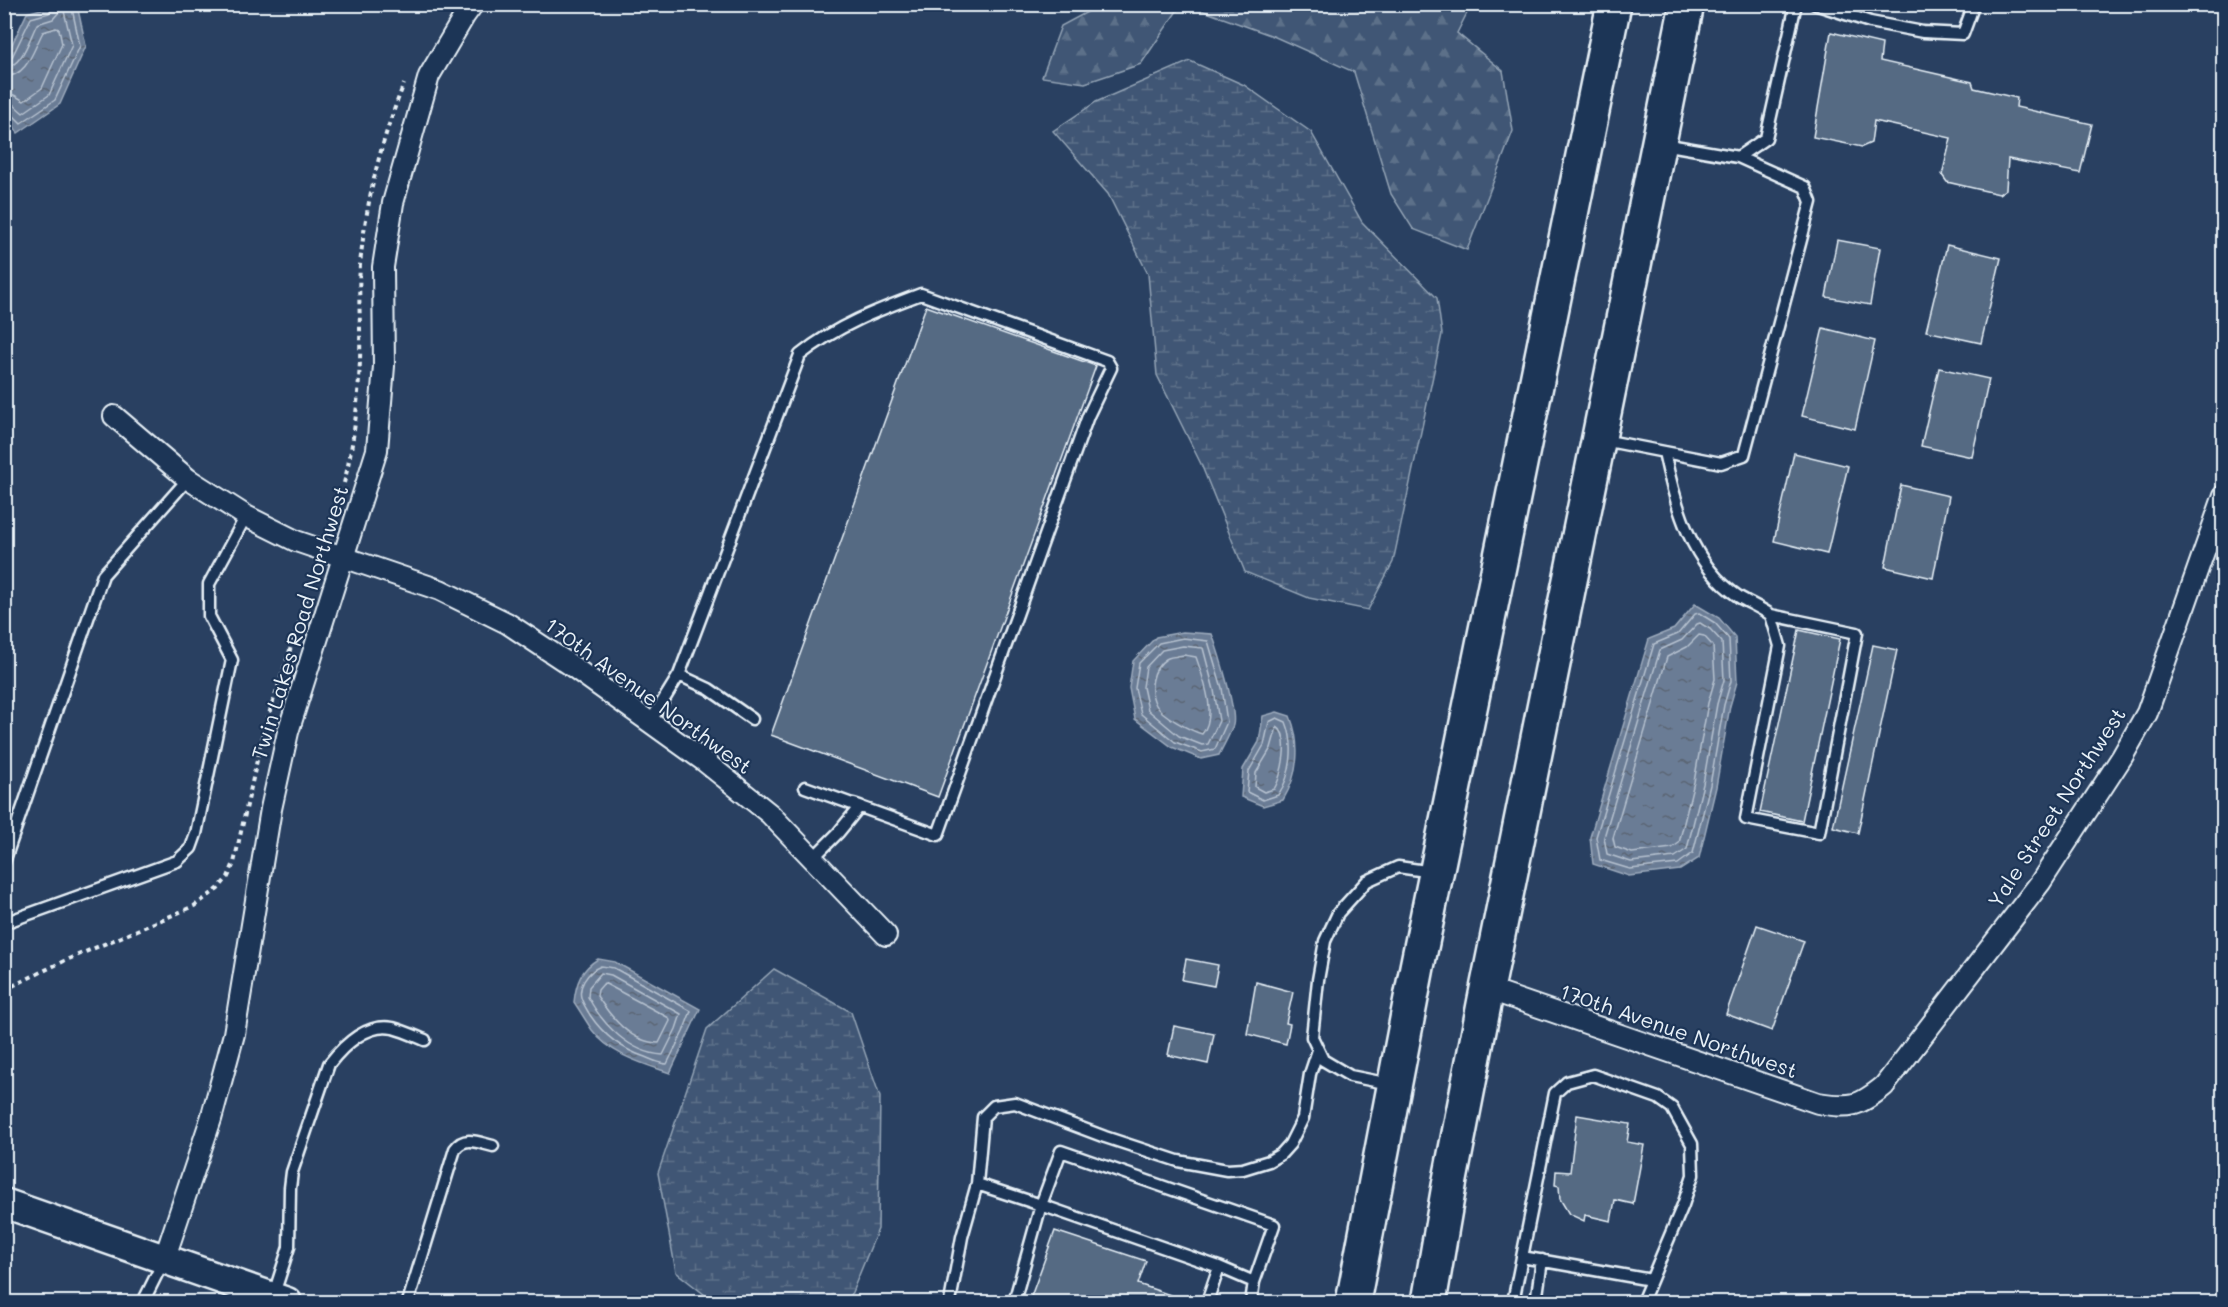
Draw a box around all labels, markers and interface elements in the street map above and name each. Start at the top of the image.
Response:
street label: Twin Lakes Road Northwest [244,482,354,762]
street label: 170th Avenue Northwest [540,611,758,779]
street label: Yale Street Northwest [1981,702,2131,912]
street label: 170th Avenue Northwest [1557,977,1801,1083]

